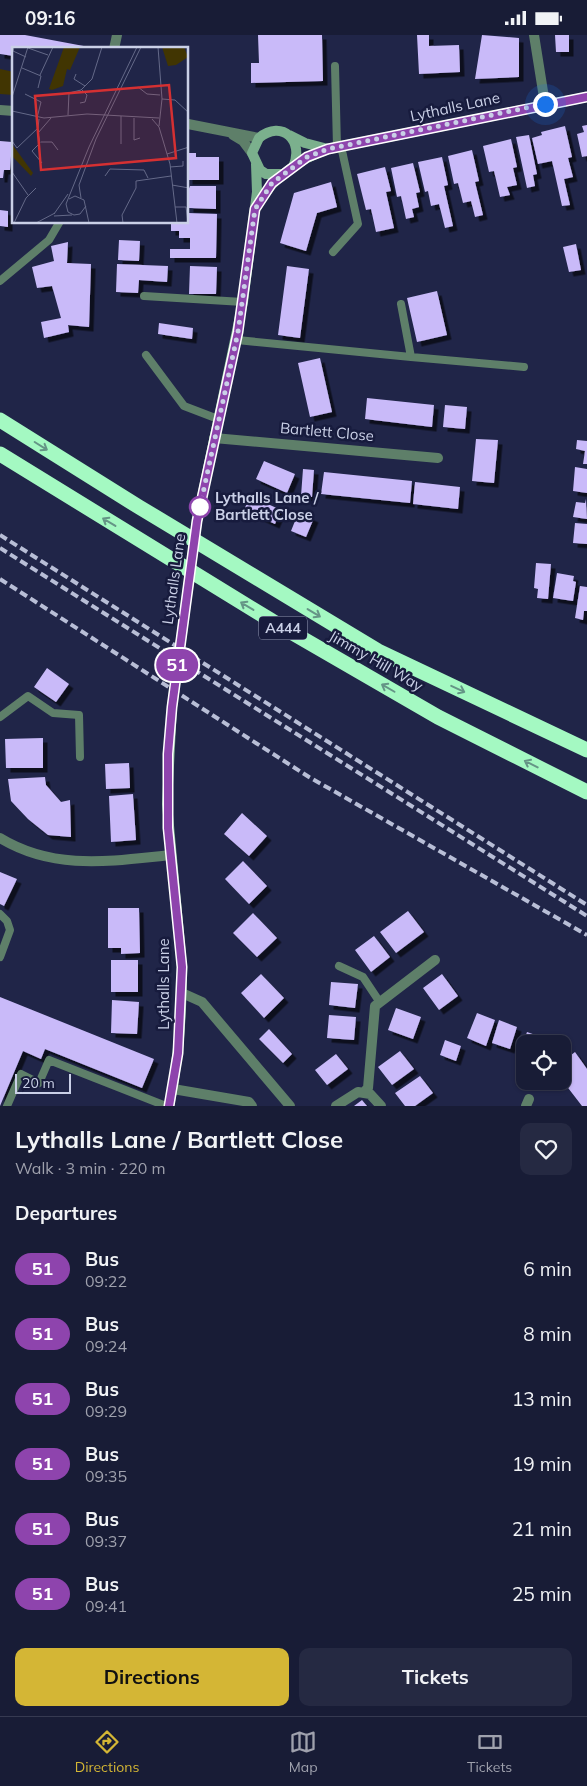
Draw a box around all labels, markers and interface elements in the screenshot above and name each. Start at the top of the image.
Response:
text: 09:16 [25,6,75,30]
inset map [12,47,189,224]
street label: Lythalls Lane [408,88,502,125]
your location [533,92,558,117]
street label: Bartlett Close [279,418,375,445]
one-way arrow [34,441,48,451]
place label: Lythalls Lane / Bartlett Close [215,488,320,524]
marker: Lythalls Lane / Bartlett Close [189,496,211,518]
one-way arrow [102,517,116,527]
street label: Lythalls Lane [158,532,189,625]
one-way arrow [241,601,255,611]
one-way arrow [307,608,321,618]
road number: A444 [259,617,307,639]
street label: Jimmy Hill Way [326,626,427,695]
line badge: 51 [154,649,200,681]
text: 51 [166,653,188,676]
one-way arrow [381,683,396,692]
one-way arrow [450,684,465,694]
one-way arrow [524,759,539,769]
street label: Lythalls Lane [154,938,173,1030]
map controls [516,1035,571,1090]
button: locate [516,1035,571,1090]
scale bar [15,1071,71,1094]
text: 20 m [22,1074,55,1092]
button: heart [520,1123,572,1175]
text: Lythalls Lane / Bartlett Close [15,1124,343,1154]
text: Walk · 3 min · 220 m [15,1158,166,1178]
text: Departures [15,1201,117,1225]
text: Bus [85,1247,119,1271]
text: 51 [32,1257,53,1280]
text: 6 min [523,1257,572,1281]
text: 09:22 [85,1271,127,1291]
text: Bus [85,1312,119,1336]
text: 51 [32,1322,53,1345]
text: 8 min [523,1322,572,1346]
text: 09:24 [85,1336,127,1356]
text: Bus [85,1377,119,1401]
text: 51 [32,1387,53,1410]
text: 13 min [512,1387,572,1411]
text: 09:29 [85,1401,127,1421]
text: Bus [85,1442,119,1466]
text: 51 [32,1452,53,1475]
text: 19 min [512,1452,572,1476]
text: 09:35 [85,1466,127,1486]
text: Bus [85,1507,119,1531]
text: 51 [32,1517,53,1540]
text: 21 min [512,1517,572,1541]
text: 09:37 [85,1531,127,1551]
text: Bus [85,1572,119,1596]
text: 51 [32,1582,53,1605]
text: 25 min [512,1582,572,1606]
text: 09:41 [85,1596,127,1616]
button: Directions [15,1648,289,1706]
button: Tickets [299,1648,572,1706]
tab: Directions [75,1728,139,1776]
tab: Map [289,1728,318,1776]
tab: Tickets [467,1728,512,1776]

